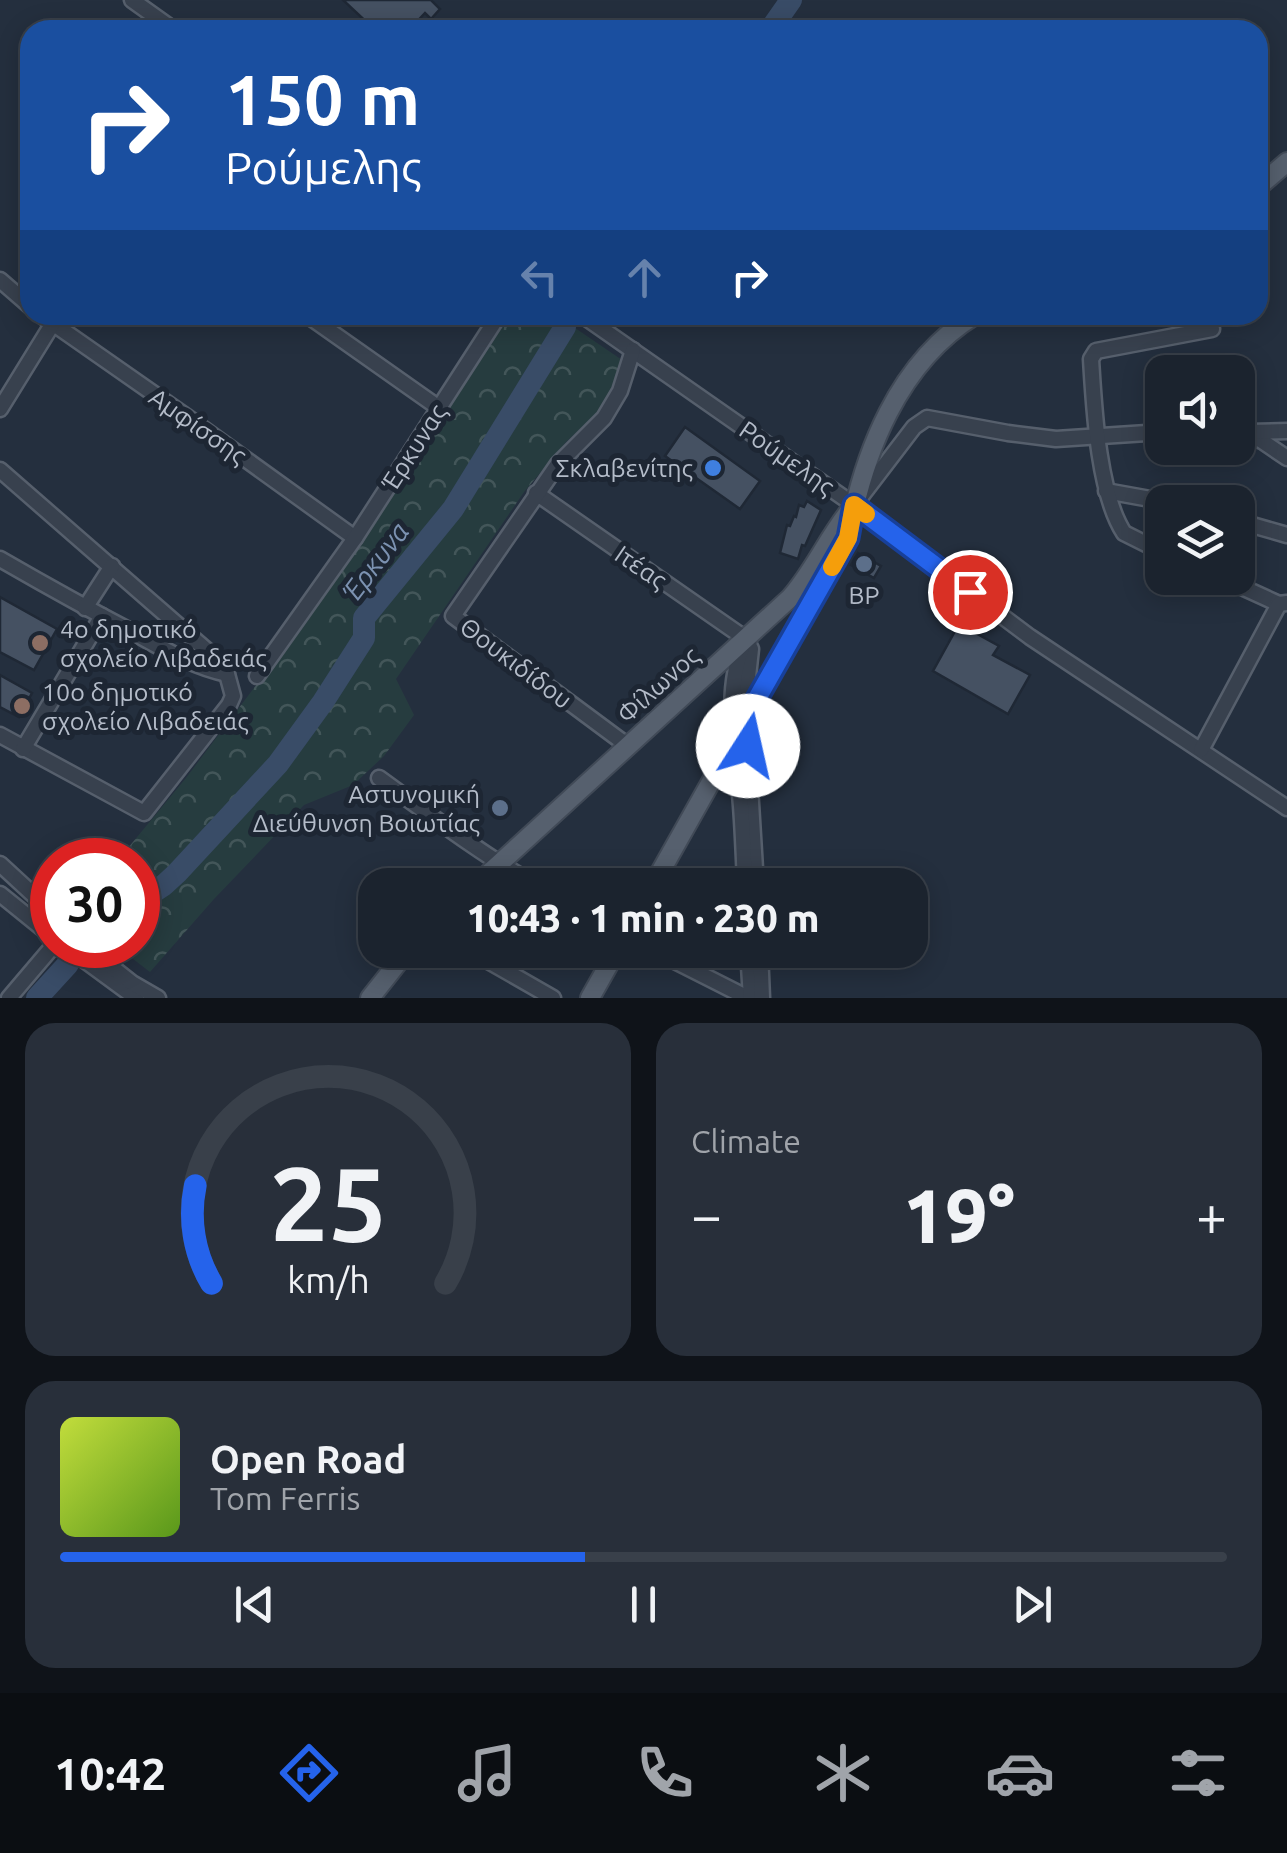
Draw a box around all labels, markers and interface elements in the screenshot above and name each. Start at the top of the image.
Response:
icon: right [60,60,190,190]
text: 150 m [225,60,420,138]
text: Ρούμελης [225,142,421,193]
icon: left [512,250,567,305]
icon: ahead [617,250,672,305]
icon: right [722,250,777,305]
map controls [1145,355,1255,595]
button: sound [1145,355,1255,465]
street label: Αμφίσσης [144,382,252,470]
street label: Έρκυνας [376,399,452,496]
street label: Ρούμελης [734,415,840,501]
place label: Σκλαβενίτης [556,454,693,482]
marker: Σκλαβενίτης [702,457,724,479]
button: layers [1145,485,1255,595]
water label: Έρκυνα [336,516,414,606]
street label: Ιτέας [610,540,672,594]
pin [928,550,1013,635]
marker: BP [853,553,875,575]
icon: arrive [943,565,998,620]
place label: BP [849,581,879,609]
street label: Θουκιδίδου [455,612,577,714]
place label: 4ο δημοτικό σχολείο Λιβαδειάς [60,615,267,672]
marker: 4ο δημοτικό σχολείο Λιβαδειάς [29,632,51,654]
street label: Φίλωνος [612,641,704,729]
place label: 10ο δημοτικό σχολείο Λιβαδειάς [42,678,249,735]
position arrow [696,694,800,798]
marker: 10ο δημοτικό σχολείο Λιβαδειάς [11,695,33,717]
place label: Αστυνομική Διεύθυνση Βοιωτίας [253,780,480,837]
marker: Αστυνομική Διεύθυνση Βοιωτίας [489,797,511,819]
speed limit sign: 30 [30,838,160,968]
text: 10:43 · 1 min · 230 m [466,897,820,939]
text: Climate [691,1123,801,1159]
text: 25 [269,1144,387,1261]
text: 19° [903,1173,1015,1257]
text: − [691,1184,722,1245]
text: + [1196,1184,1227,1245]
text: km/h [287,1260,369,1300]
text: Open Road [210,1438,406,1480]
text: Tom Ferris [210,1480,360,1516]
icon: previous [227,1577,282,1632]
icon: pause [616,1577,671,1632]
icon: next [1005,1577,1060,1632]
icon: directions [274,1738,344,1808]
icon: music [452,1738,522,1808]
icon: phone [630,1738,700,1808]
icon: climate [808,1738,878,1808]
icon: car [985,1738,1055,1808]
icon: filters [1163,1738,1233,1808]
text: 10:42 [54,1748,166,1799]

